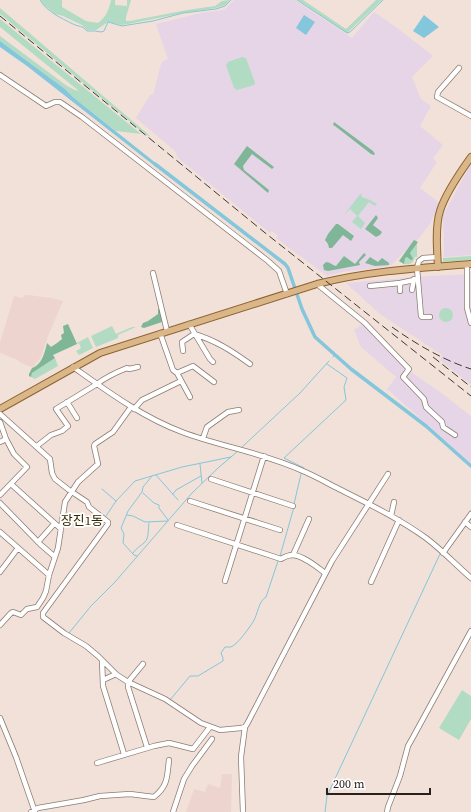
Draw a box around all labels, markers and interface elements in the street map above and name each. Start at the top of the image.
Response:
district label: 장진1동 [61,512,103,529]
scale bar [327,770,430,796]
text: 200 m [333,776,365,792]

